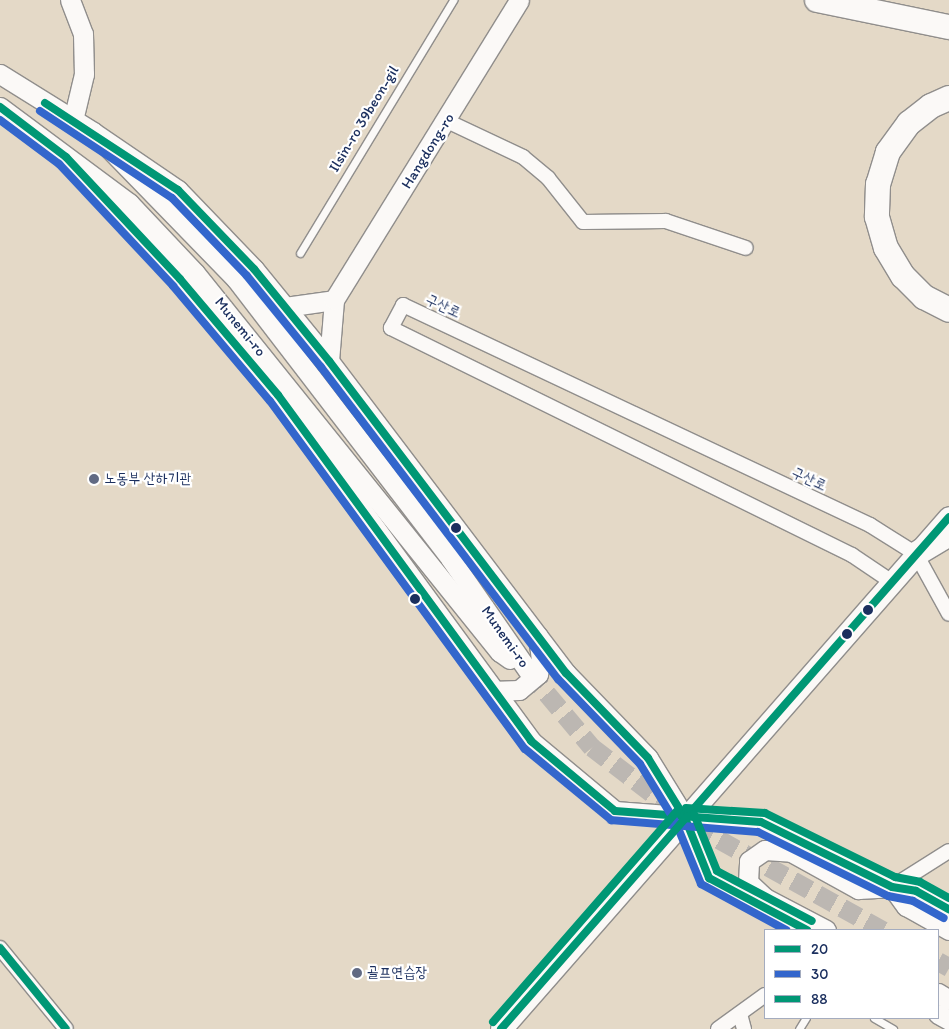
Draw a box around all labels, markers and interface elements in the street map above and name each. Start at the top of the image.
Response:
street label: Ilsin-ro 39beon-gil [325,63,403,175]
street label: Hangdong-ro [398,110,458,192]
street label: 구산로 [423,290,463,322]
street label: Munemi-ro [211,294,269,360]
street label: 구산로 [789,463,829,495]
place label: 노동부 산하기관 [104,470,192,488]
marker: 노동부 산하기관 [88,473,100,485]
unlabelled marker [451,523,461,533]
unlabelled marker [410,594,420,604]
street label: Munemi-ro [477,603,533,671]
unlabelled marker [863,605,873,615]
unlabelled marker [842,629,852,639]
legend [764,929,939,1019]
text: 20 [811,940,828,958]
place label: 골프연습장 [367,964,427,982]
text: 30 [811,965,828,983]
marker: 골프연습장 [351,967,363,979]
text: 88 [811,990,827,1008]

